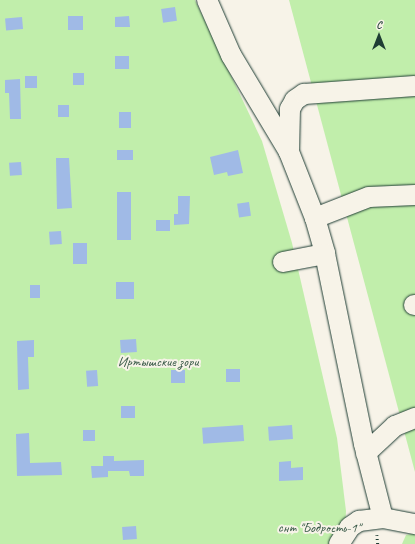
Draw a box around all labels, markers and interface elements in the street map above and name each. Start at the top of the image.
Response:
north arrow [359,16,399,56]
text: С [376,17,382,31]
park label: Иртышские зори [117,354,199,370]
park label: снт "Бодрость-1" [278,520,360,536]

